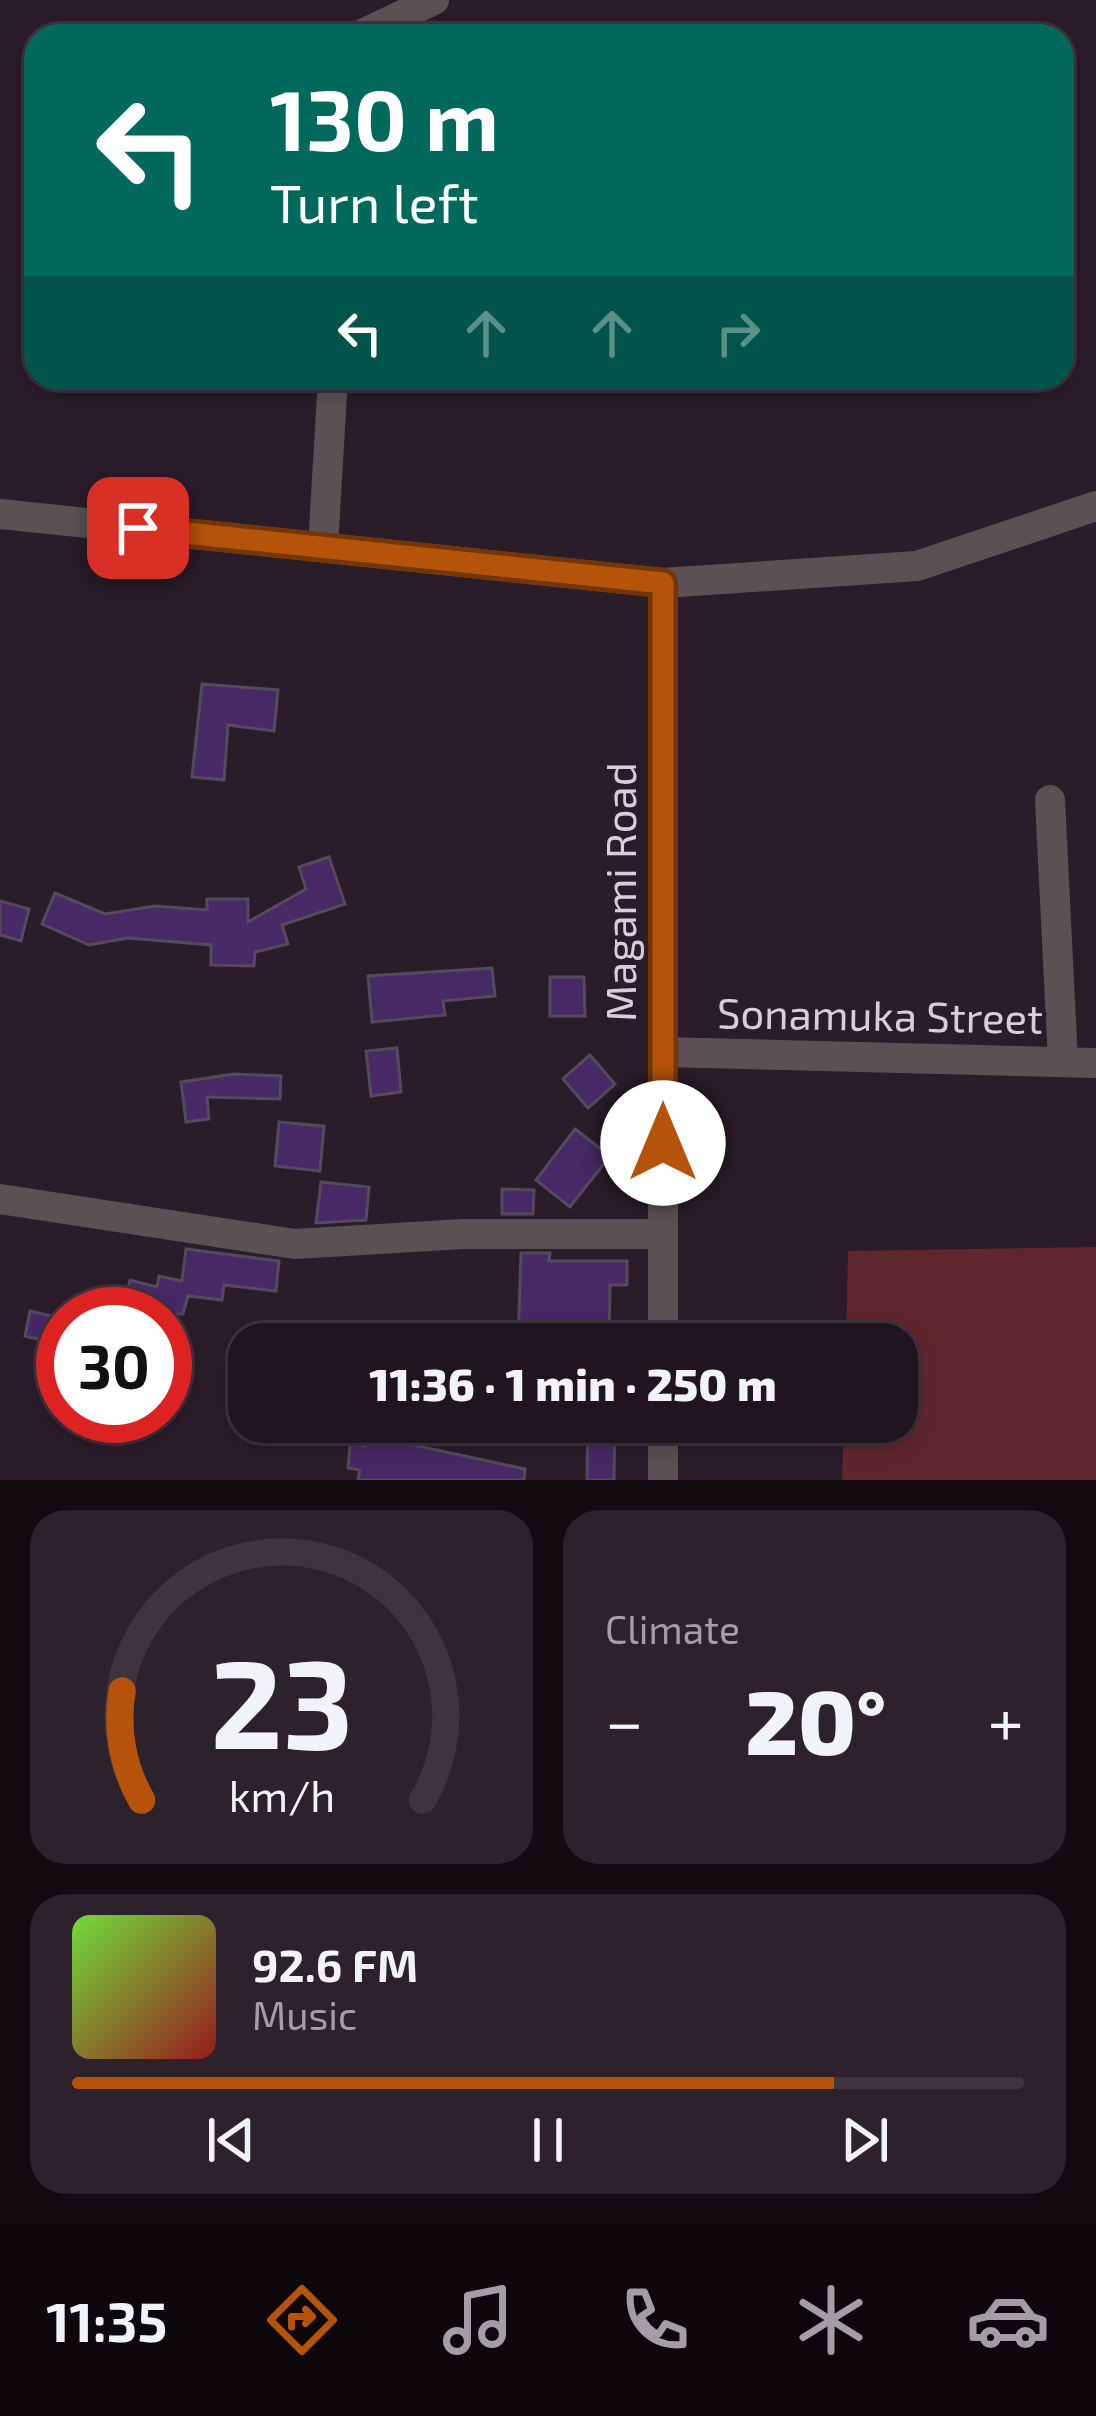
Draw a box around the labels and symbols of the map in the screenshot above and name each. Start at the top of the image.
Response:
pin [87,477,189,579]
street label: Magami Road [594,762,644,1022]
street label: Sonamuka Street [717,986,1044,1042]
position arrow [600,1080,726,1206]
speed limit sign: 30 [36,1287,192,1443]

